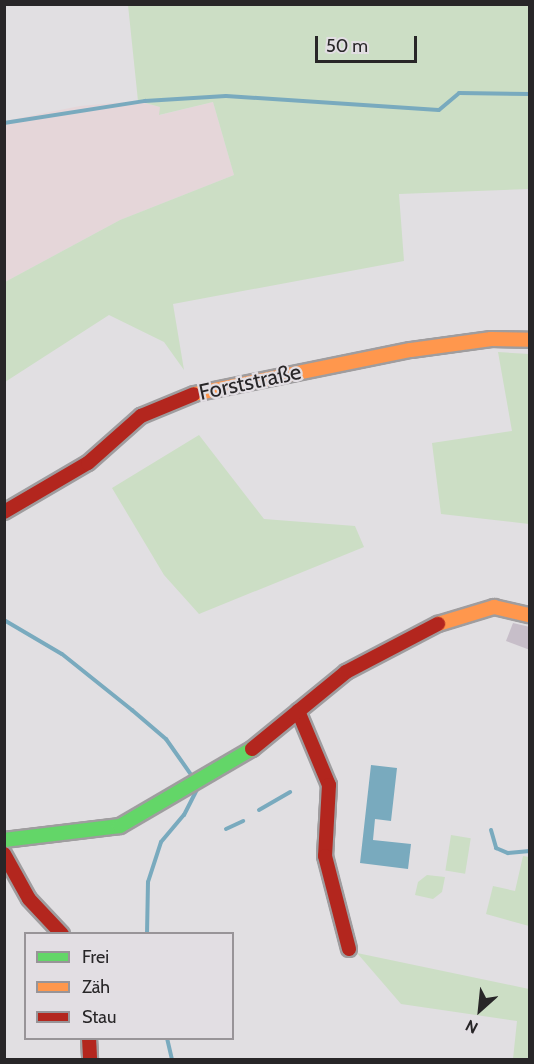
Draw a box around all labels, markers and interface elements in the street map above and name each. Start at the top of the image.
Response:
scale bar [318,24,420,62]
text: 50 m [326,35,368,57]
street label: Forststraße [196,358,304,406]
legend [24,932,234,1040]
text: Frei [82,946,109,968]
text: Zäh [82,976,110,998]
north arrow [450,980,510,1040]
text: Stau [82,1006,116,1028]
text: N [462,1015,481,1038]

